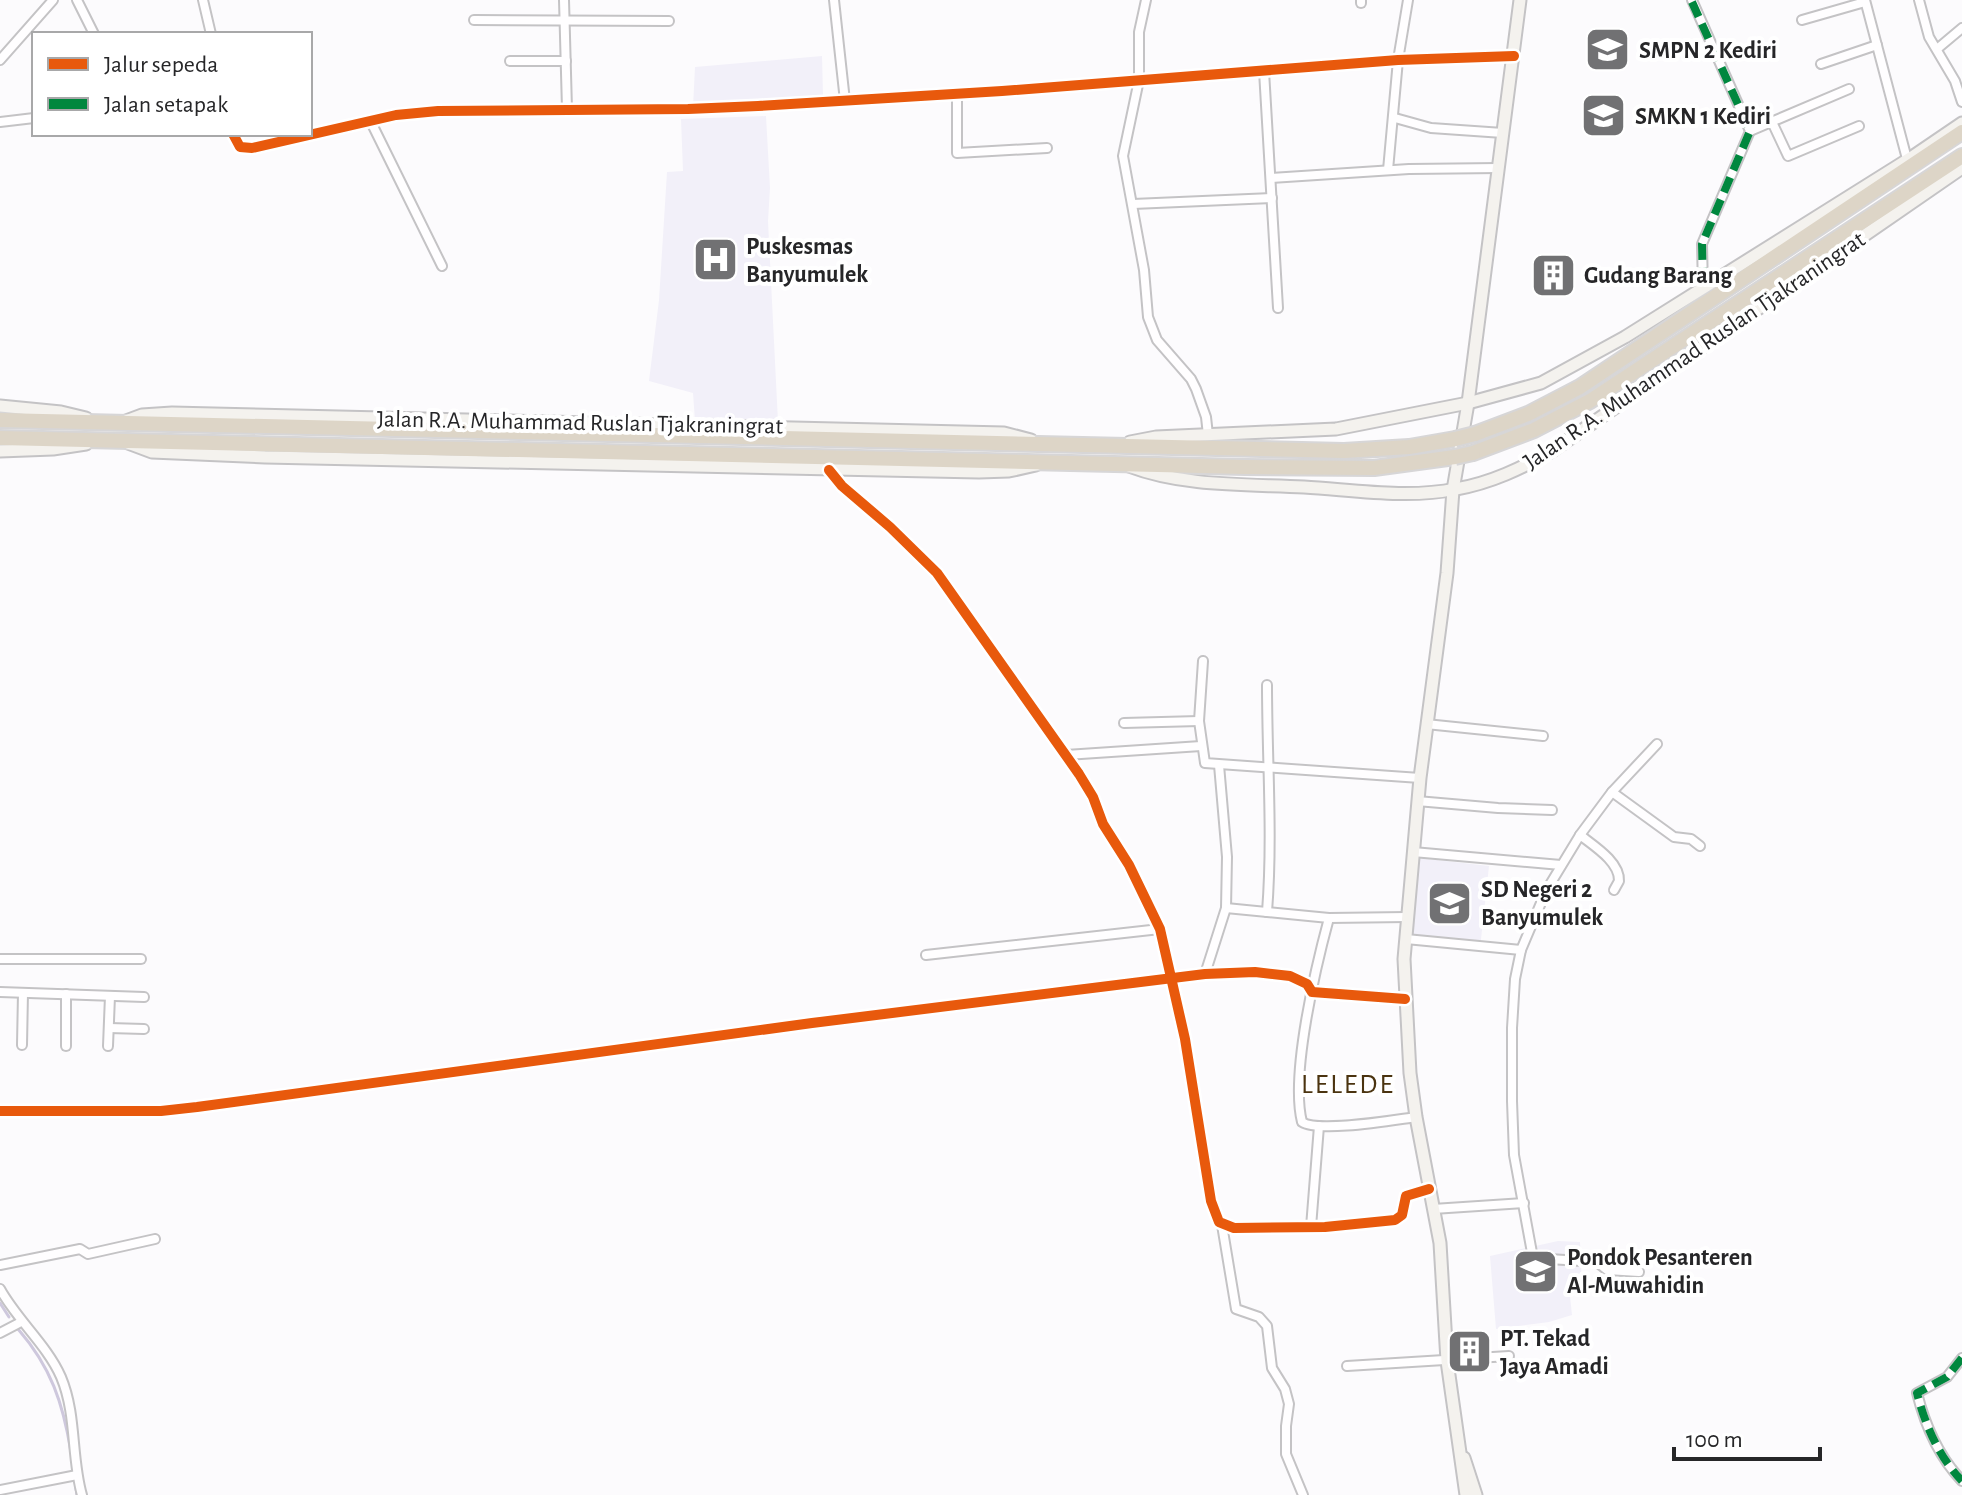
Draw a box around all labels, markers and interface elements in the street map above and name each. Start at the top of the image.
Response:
school or university icon: SMPN 2 Kediri [1584,26,1632,74]
legend [32,32,312,136]
place label: SMPN 2 Kediri [1639,39,1777,63]
text: Jalur sepeda [104,53,218,77]
school or university icon: SMKN 1 Kediri [1580,92,1628,140]
text: Jalan setapak [104,93,228,117]
place label: SMKN 1 Kediri [1635,105,1771,129]
street label: Jalan R.A. Muhammad Ruslan Tjakraningrat [1520,227,1870,474]
place label: Puskesmas Banyumulek [746,235,868,287]
hospital icon: Puskesmas Banyumulek [691,236,739,284]
building icon: Gudang Barang [1529,251,1577,299]
place label: Gudang Barang [1584,264,1733,288]
street label: Jalan R.A. Muhammad Ruslan Tjakraningrat [377,407,784,439]
place label: SD Negeri 2 Banyumulek [1481,878,1603,930]
school or university icon: SD Negeri 2 Banyumulek [1426,879,1474,927]
district label: LELEDE [1301,1071,1395,1099]
place label: Pondok Pesanteren Al-Muwahidin [1567,1246,1753,1298]
school or university icon: Pondok Pesanteren Al-Muwahidin [1512,1247,1560,1295]
place label: PT. Tekad Jaya Amadi [1500,1327,1609,1379]
building icon: PT. Tekad Jaya Amadi [1445,1328,1493,1376]
scale bar [1674,1411,1820,1461]
text: 100 m [1686,1428,1743,1452]

